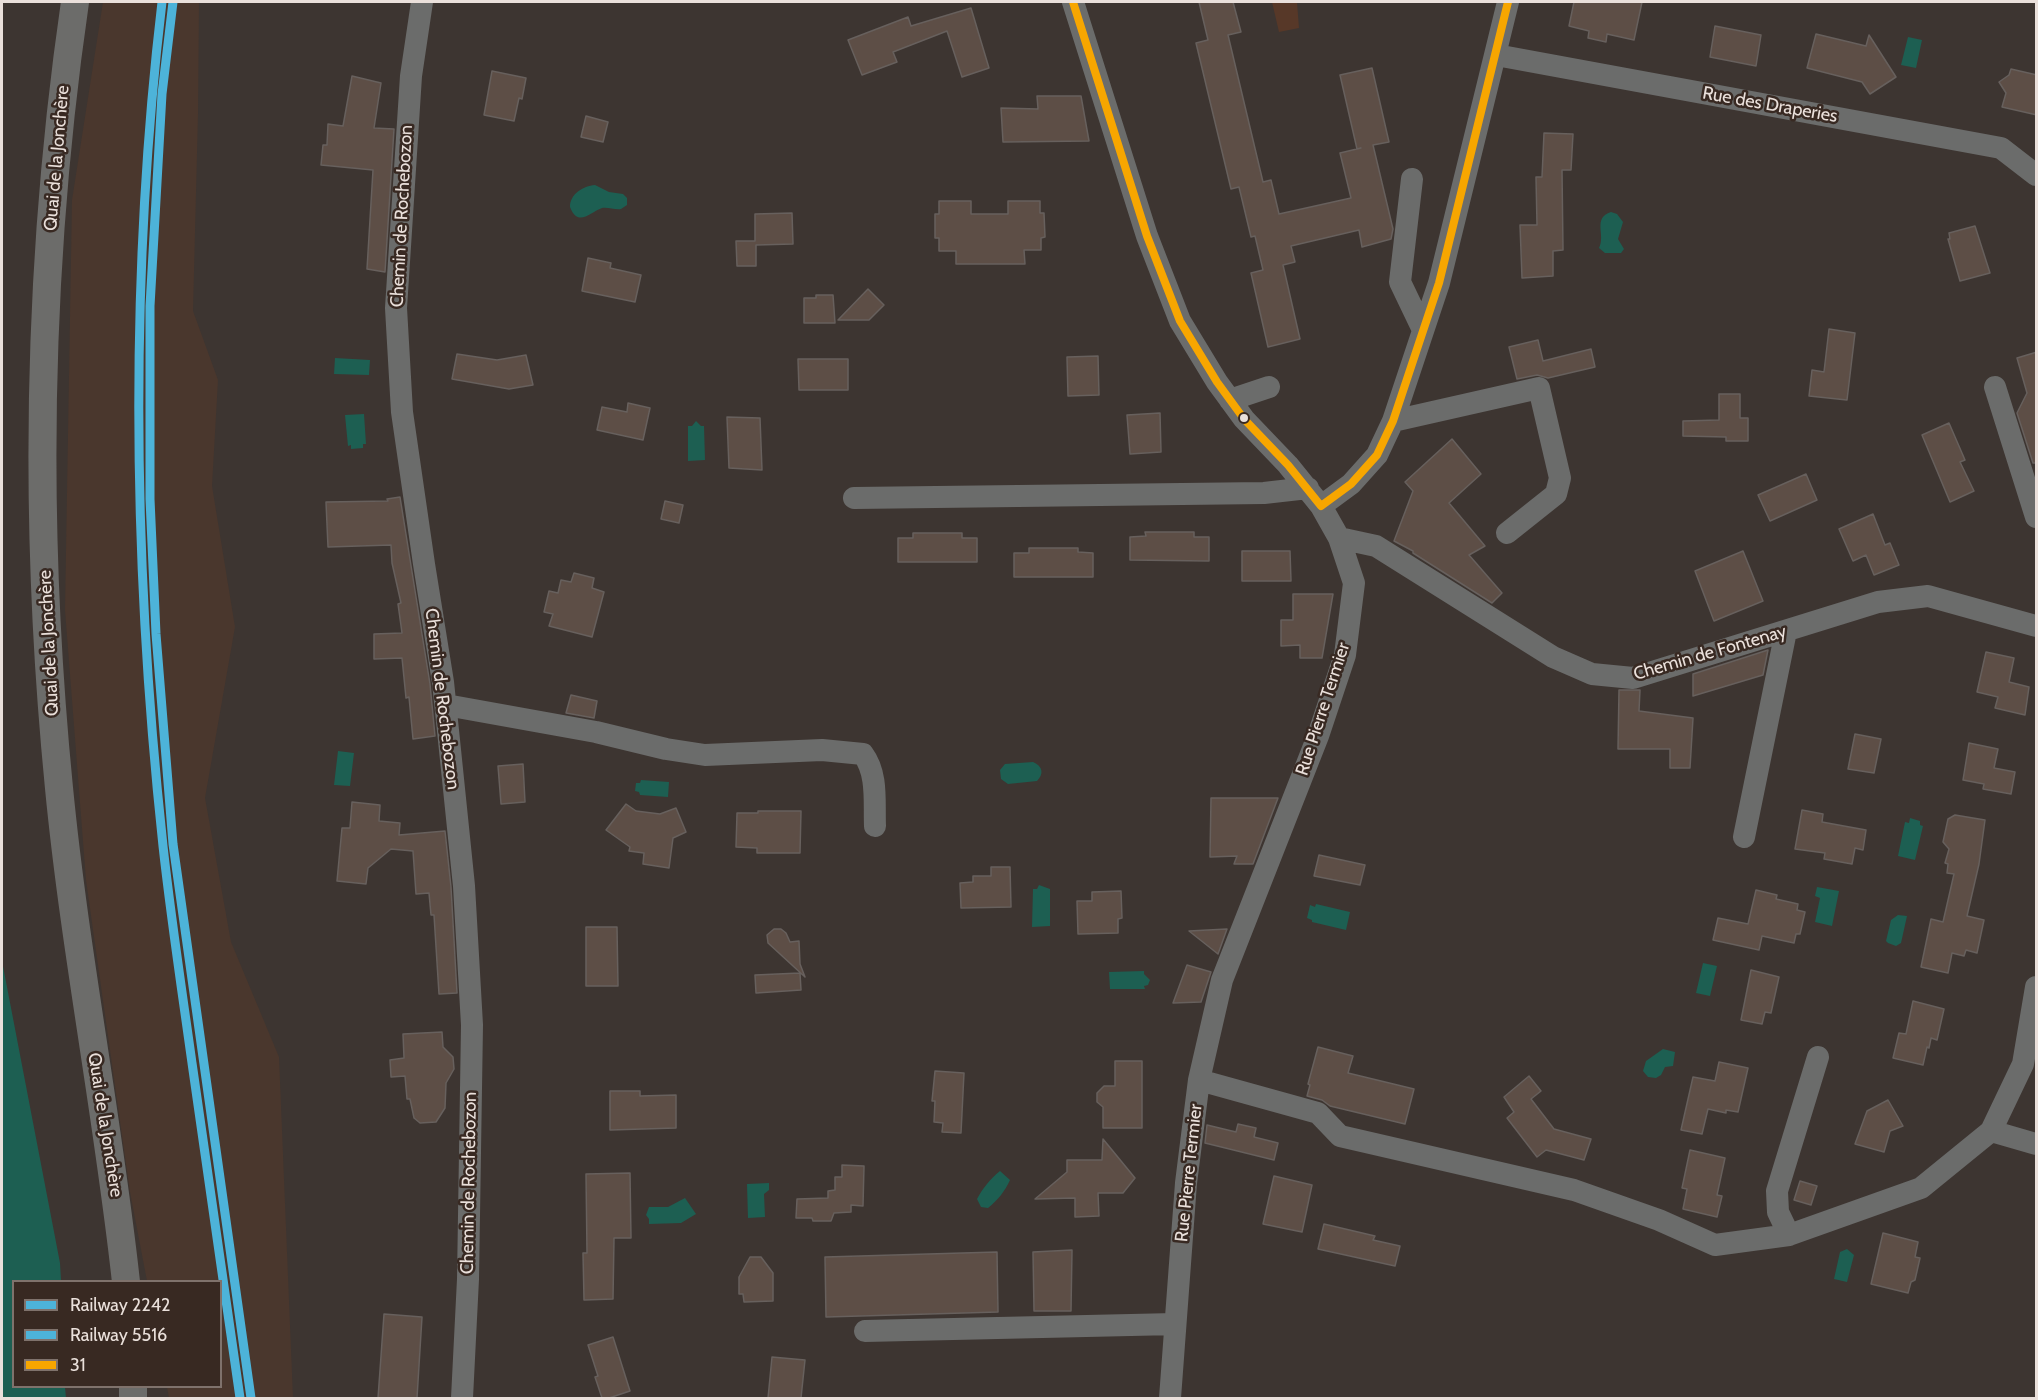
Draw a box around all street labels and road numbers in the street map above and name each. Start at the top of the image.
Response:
street label: Rue des Draperies [1701,83,1839,127]
street label: Quai de la Jonchère [40,84,74,232]
street label: Chemin de Rochebozon [386,124,418,308]
street label: Quai de la Jonchère [34,570,64,716]
street label: Chemin de Rochebozon [420,607,464,791]
street label: Chemin de Fontenay [1631,621,1789,685]
street label: Rue Pierre Termier [1291,640,1355,778]
street label: Quai de la Jonchère [83,1051,127,1199]
street label: Chemin de Rochebozon [457,1092,481,1274]
street label: Rue Pierre Termier [1171,1103,1207,1243]

